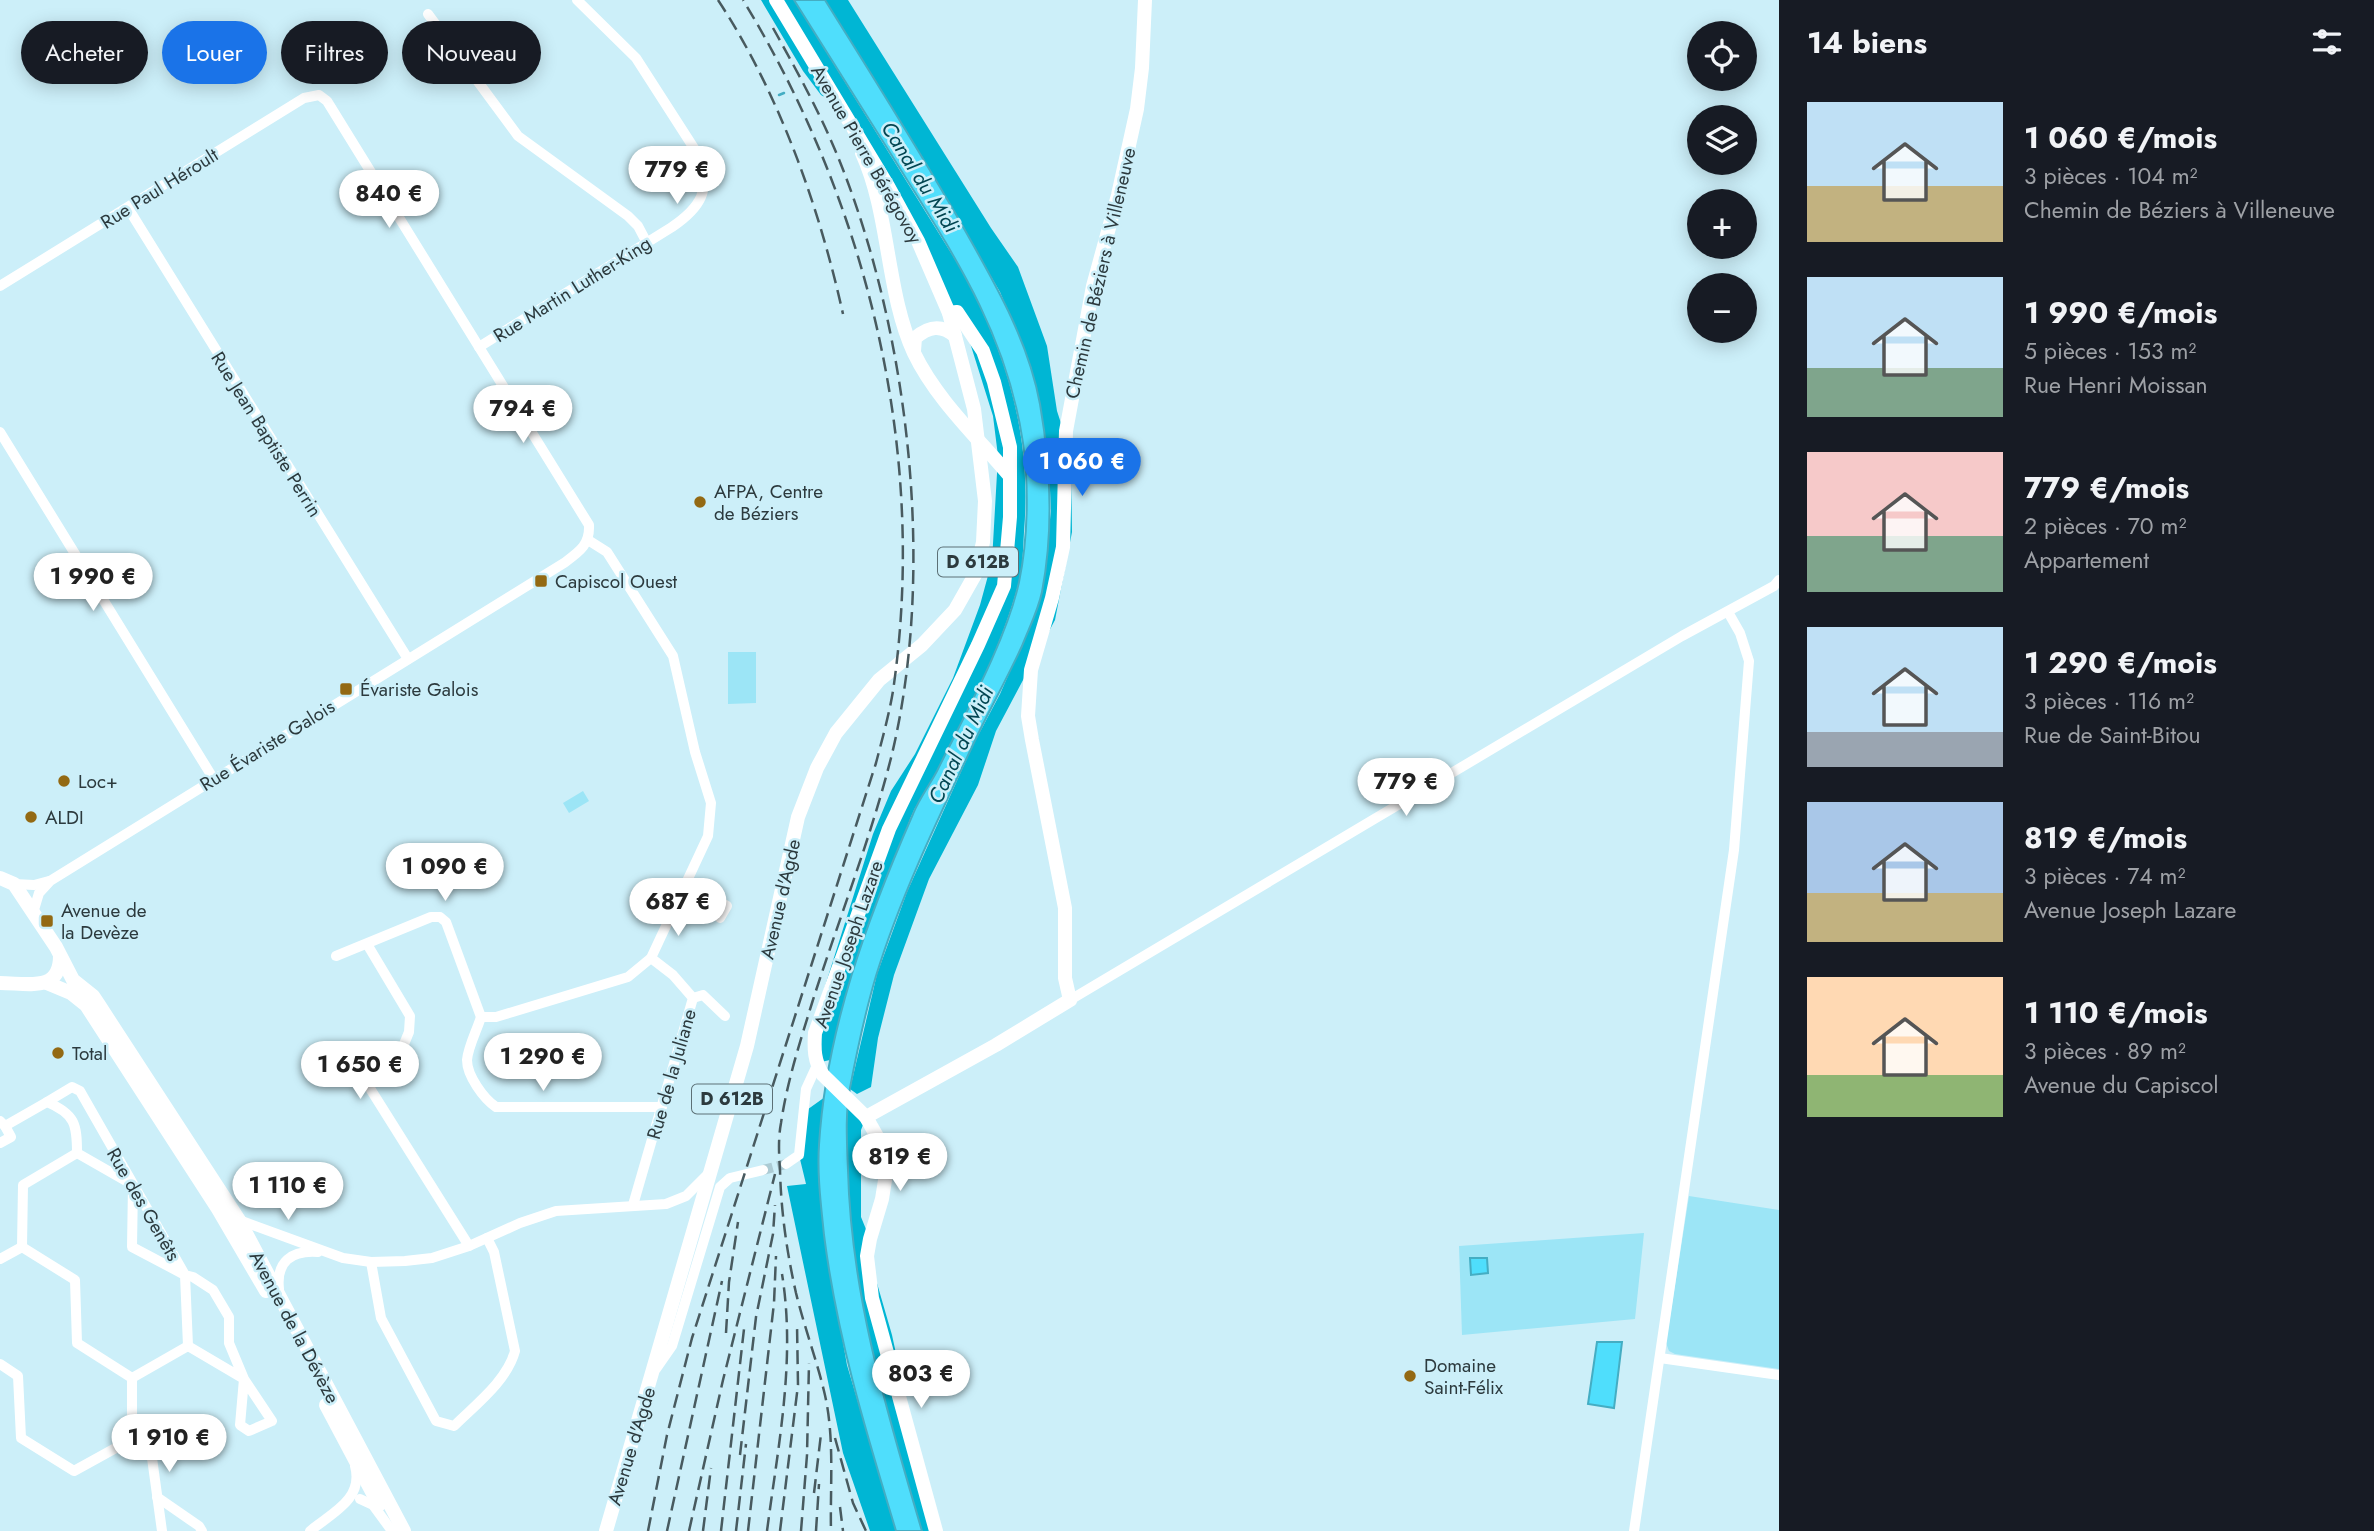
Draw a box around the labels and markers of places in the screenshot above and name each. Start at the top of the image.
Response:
pin: 779 € [628,146,726,206]
pin: 840 € [340,170,438,230]
pin: 794 € [474,386,572,445]
pin: 1 060 € [1017,438,1147,498]
place label: AFPA, Centre de Béziers [714,478,823,527]
marker: AFPA, Centre de Béziers [692,494,708,510]
pin: 1 990 € [28,554,158,613]
place label: Capiscol Ouest [555,568,678,595]
marker: Capiscol Ouest [533,573,549,589]
place label: Évariste Galois [360,676,479,703]
marker: Évariste Galois [338,681,354,697]
pin: 779 € [1357,758,1455,818]
place label: Loc+ [78,768,118,795]
marker: Loc+ [56,773,72,789]
place label: ALDI [45,804,84,831]
marker: ALDI [23,809,39,825]
pin: 1 090 € [380,844,510,903]
pin: 687 € [629,878,727,938]
place label: Avenue de la Devèze [61,897,147,946]
marker: Avenue de la Devèze [39,913,55,929]
pin: 1 290 € [478,1034,608,1093]
place label: Total [72,1040,107,1067]
pin: 1 650 € [295,1042,425,1101]
marker: Total [50,1045,66,1061]
pin: 819 € [851,1134,949,1193]
pin: 1 110 € [223,1162,353,1222]
pin: 803 € [872,1350,970,1410]
place label: Domaine Saint-Félix [1424,1352,1503,1401]
marker: Domaine Saint-Félix [1402,1368,1418,1384]
pin: 1 910 € [104,1414,234,1474]

